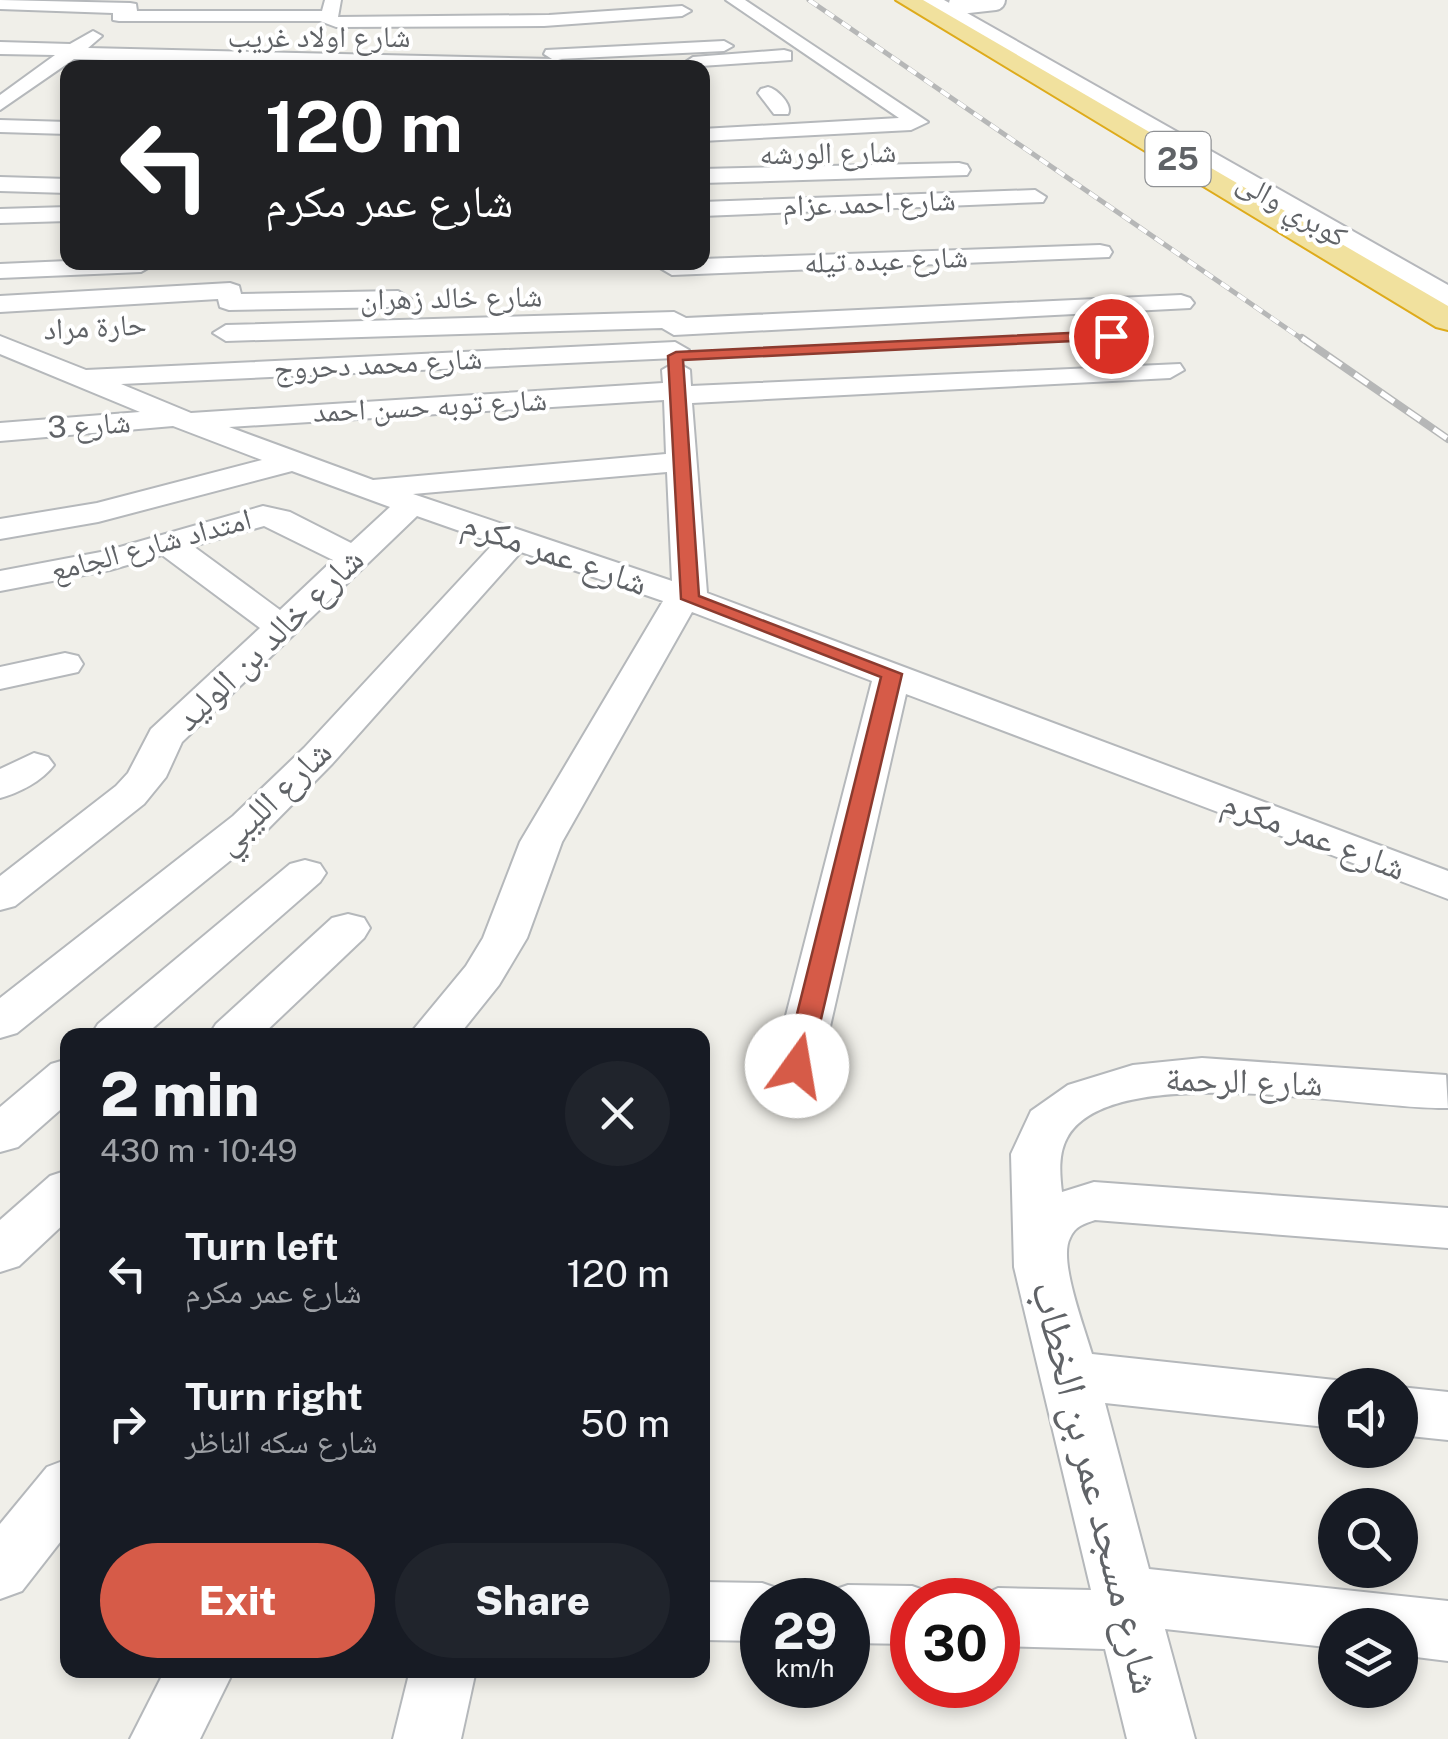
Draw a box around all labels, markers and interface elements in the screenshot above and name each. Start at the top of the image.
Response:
street label: شارع اولاد غريب [228,18,410,56]
text: 120 m [265,85,463,168]
icon: left [100,100,230,230]
road number: 25 [1146,132,1210,186]
street label: شارع الورشه [759,133,897,173]
street label: كوبري والى [1228,162,1354,260]
text: شارع عمر مكرم [265,174,513,227]
street label: شارع احمد عزام [782,181,956,225]
street label: شارع عبده تيله [803,238,969,282]
street label: شارع خالد زهران [359,277,543,319]
pin [1069,294,1154,379]
street label: حارة مراد [43,305,147,347]
icon: arrive [1084,309,1139,364]
street label: شارع محمد دحروج [273,340,483,388]
street label: شارع توبه حسن احمد [312,381,548,431]
street label: شارع 3 [46,403,132,447]
street label: امتداد شارع الجامع [47,500,255,590]
street label: شارع عمر مكرم [456,502,653,606]
street label: شارع خالد بن الوليد [166,538,373,740]
street label: شارع الليبي [206,731,345,868]
street label: شارع عمر مكرم [1216,781,1412,891]
position arrow [745,1014,849,1118]
street label: شارع الرحمة [1165,1057,1323,1106]
text: 2 min [100,1059,259,1130]
button: close [565,1061,670,1166]
text: 430 m · 10:49 [100,1132,298,1169]
text: Turn left [185,1224,339,1269]
icon: left [100,1246,155,1301]
text: 120 m [567,1251,670,1296]
text: شارع عمر مكرم [185,1273,362,1310]
street label: شارع مسجد عمر بن الخطاب [1020,1275,1172,1699]
map controls [1318,1368,1418,1708]
button: sound [1318,1368,1418,1468]
text: Turn right [185,1374,363,1419]
icon: right [100,1396,155,1451]
text: 50 m [580,1401,670,1446]
text: شارع سكه الناظر [185,1423,377,1460]
button: search [1318,1488,1418,1588]
button: Exit [100,1543,375,1658]
button: Share [395,1543,670,1658]
speed limit sign: 30 [890,1578,1020,1708]
text: 29 [773,1601,837,1660]
button: layers [1318,1608,1418,1708]
text: km/h [776,1653,834,1683]

